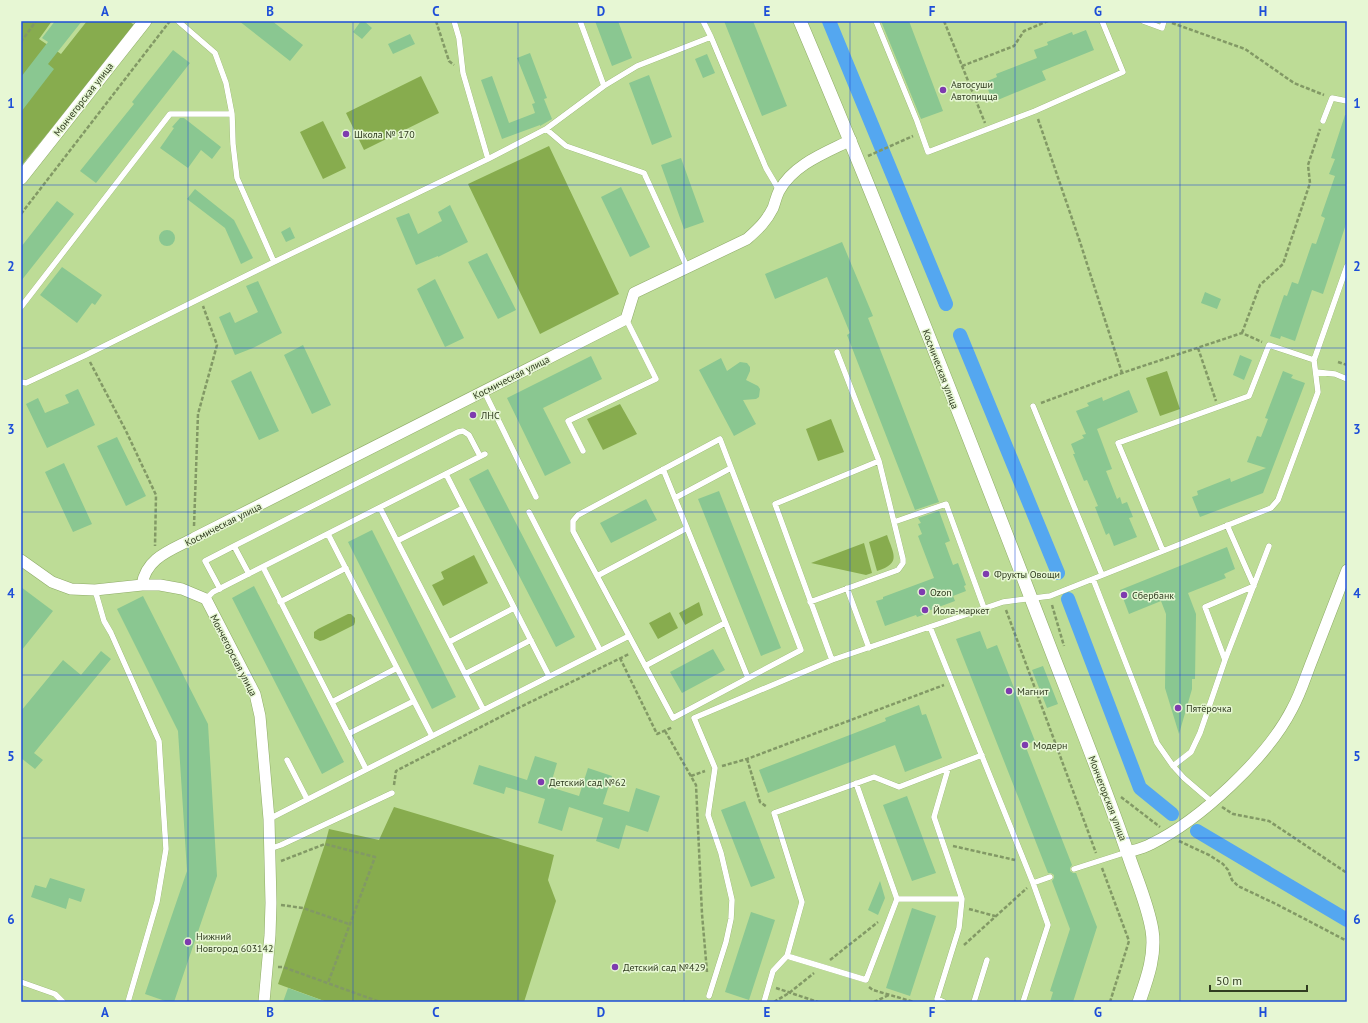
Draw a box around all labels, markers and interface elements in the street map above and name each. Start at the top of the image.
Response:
text: A [101,3,109,20]
text: B [266,3,274,20]
text: C [432,3,440,20]
text: D [597,3,605,20]
text: E [764,3,771,20]
text: F [929,3,936,20]
text: G [1094,3,1102,20]
text: H [1259,3,1267,20]
street label: Мончегорская улица [51,60,116,139]
place label: Автосуши Автопицца [951,78,998,103]
marker: Автосуши Автопицца [938,85,948,95]
text: 1 [7,95,15,112]
text: 1 [1353,95,1361,112]
place label: Школа № 170 [354,128,415,141]
marker: Школа № 170 [341,129,351,139]
text: 2 [7,258,15,275]
text: 2 [1353,258,1361,275]
street label: Космическая улица [919,328,962,411]
street label: Космическая улица [471,353,552,402]
place label: ЛНС [480,409,500,422]
marker: ЛНС [468,410,478,420]
text: 3 [7,421,15,438]
text: 3 [1353,421,1361,438]
street label: Космическая улица [183,500,264,549]
place label: Фрукты Овощи [994,568,1060,581]
marker: Фрукты Овощи [981,569,991,579]
text: 4 [7,585,15,602]
text: 4 [1353,585,1361,602]
place label: Ozon [930,586,952,599]
marker: Ozon [917,587,927,597]
place label: Сбербанк [1132,589,1174,602]
marker: Сбербанк [1119,590,1129,600]
place label: Йола-маркет [933,604,989,617]
marker: Йола-маркет [920,605,930,615]
street label: Мончегорская улица [207,612,260,698]
place label: Магнит [1017,685,1048,698]
marker: Магнит [1004,686,1014,696]
place label: Пятёрочка [1186,702,1232,715]
marker: Пятёрочка [1173,703,1183,713]
place label: Модерн [1033,739,1068,752]
marker: Модерн [1020,740,1030,750]
text: 5 [7,748,15,765]
text: 5 [1353,748,1361,765]
street label: Мончегорская улица [1085,754,1130,843]
place label: Детский сад №62 [549,776,626,789]
marker: Детский сад №62 [536,777,546,787]
text: 6 [7,911,15,928]
text: 6 [1353,911,1361,928]
place label: Нижний Новгород 603142 [196,930,273,955]
marker: Нижний Новгород 603142 [183,937,193,947]
place label: Детский сад №429 [623,961,705,974]
marker: Детский сад №429 [610,962,620,972]
scale bar [1210,967,1307,993]
text: 50 m [1216,973,1242,988]
text: A [101,1004,109,1021]
text: B [266,1004,274,1021]
text: C [432,1004,440,1021]
text: D [597,1004,605,1021]
text: E [764,1004,771,1021]
text: F [929,1004,936,1021]
text: G [1094,1004,1102,1021]
text: H [1259,1004,1267,1021]

